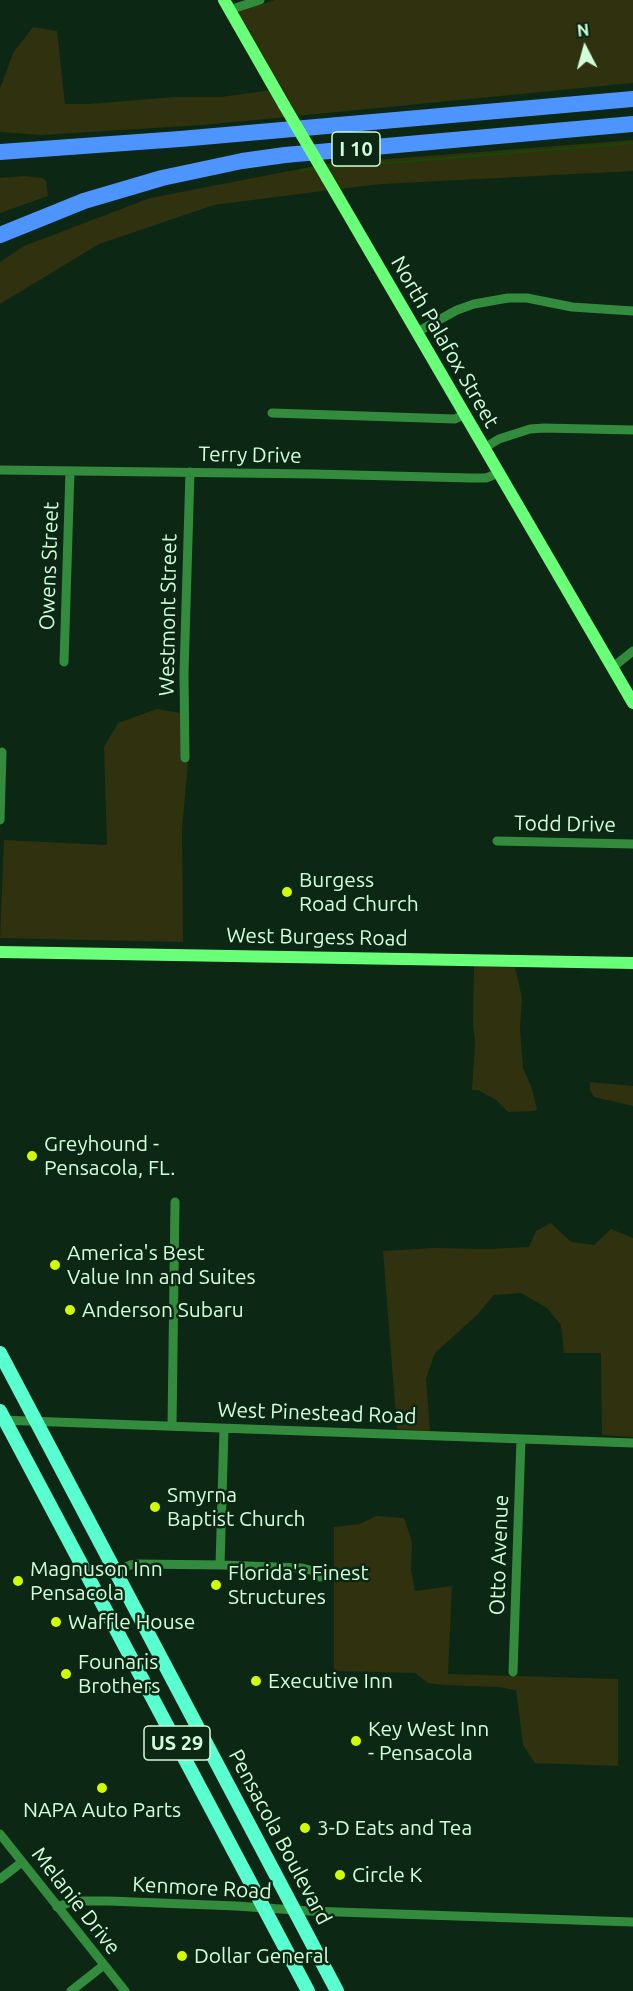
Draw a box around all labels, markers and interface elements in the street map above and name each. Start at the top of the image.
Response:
north arrow [555,18,615,78]
text: N [576,21,590,40]
road number: I 10 [332,132,380,166]
street label: North Palafox Street [386,252,504,432]
street label: Terry Drive [198,442,302,468]
street label: Owens Street [34,501,64,631]
street label: Westmont Street [154,534,182,696]
street label: Todd Drive [514,811,616,837]
place label: Burgess Road Church [299,867,419,917]
marker: Burgess Road Church [280,885,294,899]
street label: West Burgess Road [226,923,408,951]
place label: Greyhound - Pensacola, FL. [44,1131,175,1181]
marker: Greyhound - Pensacola, FL. [25,1149,39,1163]
place label: America's Best Value Inn and Suites [67,1240,256,1290]
marker: America's Best Value Inn and Suites [48,1258,62,1272]
place label: Anderson Subaru [82,1297,244,1323]
marker: Anderson Subaru [63,1303,77,1317]
street label: West Pinestead Road [217,1397,417,1429]
place label: Smyrna Baptist Church [167,1482,305,1532]
street label: Otto Avenue [484,1494,514,1616]
marker: Smyrna Baptist Church [148,1500,162,1514]
place label: Magnuson Inn Pensacola [30,1556,163,1606]
place label: Florida's Finest Structures [228,1560,369,1610]
marker: Magnuson Inn Pensacola [11,1574,25,1588]
marker: Florida's Finest Structures [209,1578,223,1592]
place label: Waffle House [68,1609,195,1635]
marker: Waffle House [49,1615,63,1629]
place label: Founaris Brothers [78,1649,160,1699]
marker: Founaris Brothers [59,1667,73,1681]
place label: Executive Inn [268,1668,393,1694]
marker: Executive Inn [249,1674,263,1688]
place label: Key West Inn - Pensacola [368,1716,489,1766]
road number: US 29 [144,1726,210,1760]
marker: Key West Inn - Pensacola [349,1734,363,1748]
street label: Pensacola Boulevard [223,1745,337,1929]
marker: NAPA Auto Parts [95,1781,109,1795]
place label: NAPA Auto Parts [23,1797,181,1823]
place label: 3-D Eats and Tea [317,1815,472,1841]
marker: 3-D Eats and Tea [298,1821,312,1835]
street label: Melanie Drive [26,1842,126,1960]
place label: Circle K [352,1862,422,1888]
marker: Circle K [333,1868,347,1882]
street label: Kenmore Road [132,1872,272,1904]
place label: Dollar General [194,1943,329,1969]
marker: Dollar General [175,1949,189,1963]

